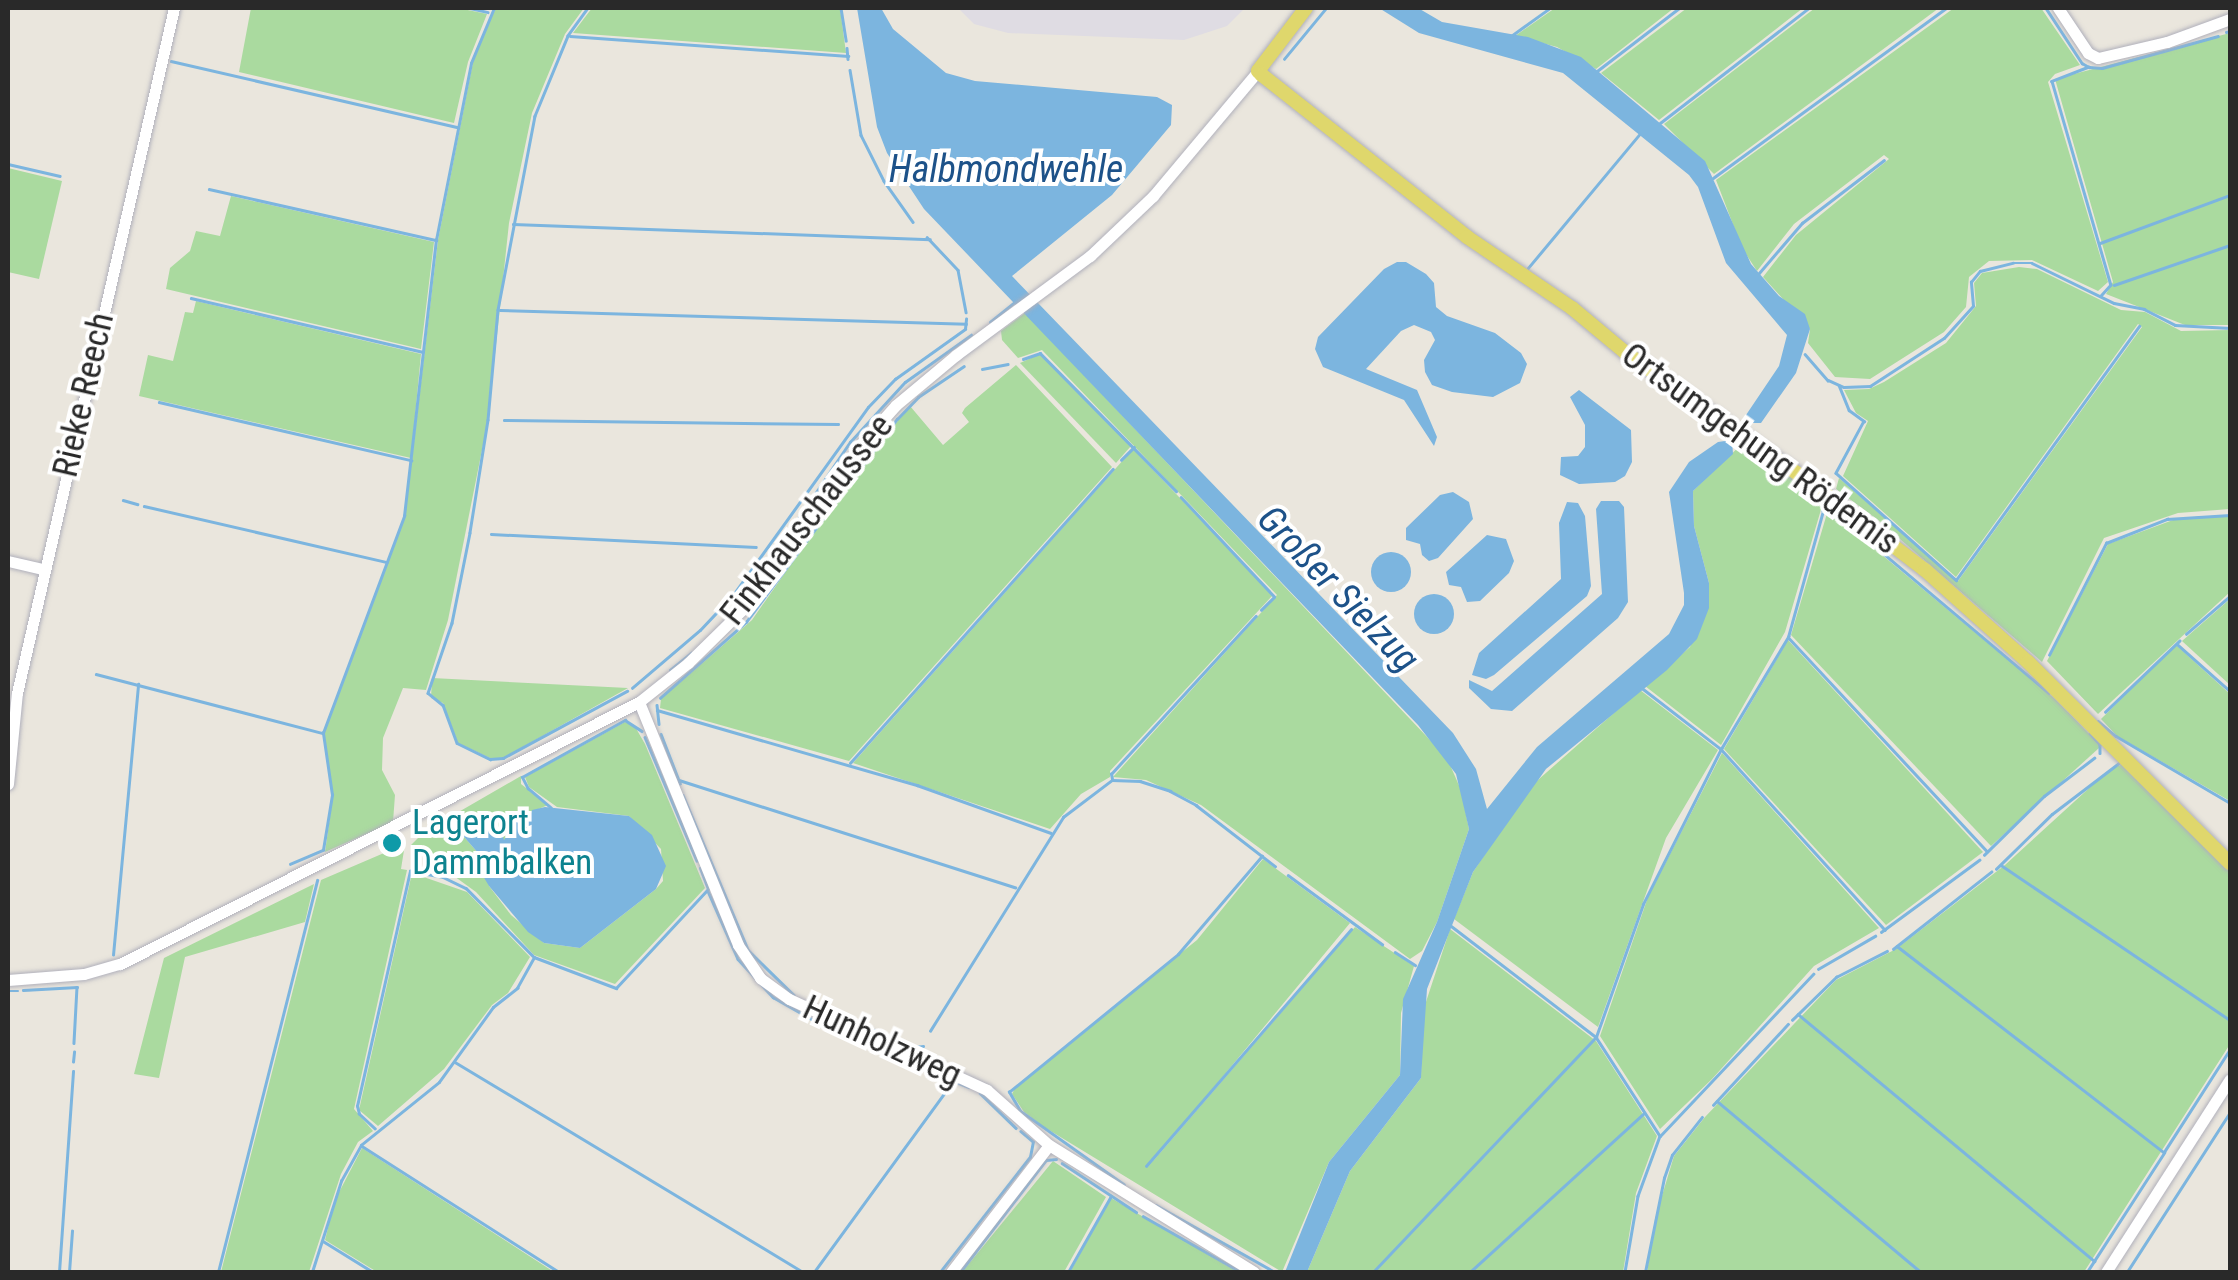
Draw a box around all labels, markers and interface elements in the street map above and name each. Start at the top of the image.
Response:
water label: Halbmondwehle [889,147,1123,193]
street label: Rieke Reech [45,309,123,481]
street label: Ortsumgehung Rödemis [1613,334,1907,564]
street label: Finkhauschaussee [712,406,902,634]
water label: Großer Sielzug [1248,497,1428,681]
place label: Lagerort Dammbalken [412,802,592,884]
marker: Lagerort Dammbalken [381,832,403,854]
street label: Hunholzweg [796,987,968,1097]

